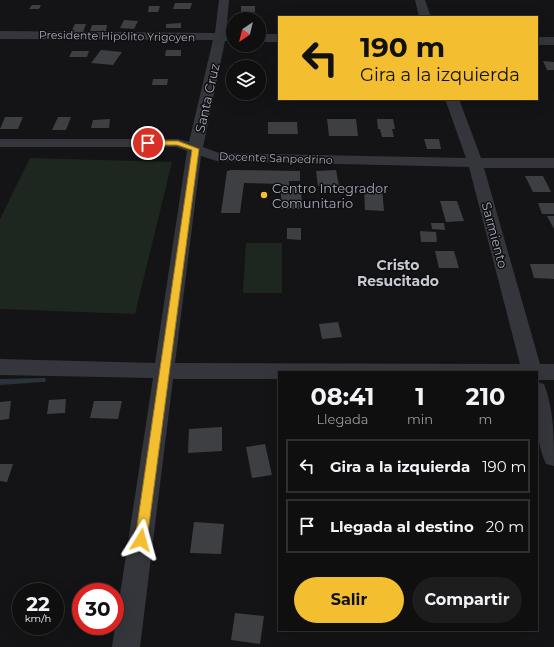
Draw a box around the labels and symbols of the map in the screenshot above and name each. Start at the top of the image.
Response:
north arrow [226,12,266,52]
street label: Presidente Hipólito Yrigoyen [39,28,195,44]
street label: Santa Cruz [191,62,223,134]
pin [131,126,165,160]
street label: Docente Sanpedrino [219,149,333,167]
place label: Centro Integrador Comunitario [272,180,388,211]
marker: Centro Integrador Comunitario [259,190,269,200]
street label: Sarmiento [478,200,512,270]
district label: Cristo Resucitado [357,256,439,290]
position arrow [120,519,162,561]
speed limit sign: 30 [72,583,124,635]

